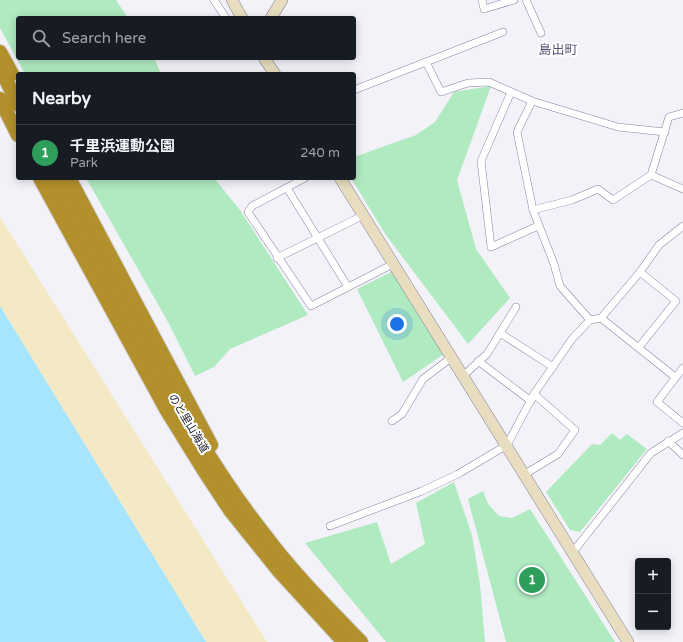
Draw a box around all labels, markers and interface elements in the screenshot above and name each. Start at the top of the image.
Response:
search box [16,16,356,60]
icon: search [30,27,52,49]
text: Search here [62,29,146,47]
district label: 島出町 [538,42,578,58]
text: Nearby [32,88,91,109]
text: 千里浜運動公園 [70,137,175,155]
text: 1 [41,145,49,161]
text: 240 m [300,145,340,161]
text: Park [70,155,98,171]
your location [387,314,407,334]
street label: のと里山海道 [166,392,211,455]
map controls [635,558,671,630]
button: + [635,558,671,594]
pin: 1 [519,565,545,595]
button: − [635,594,671,630]

